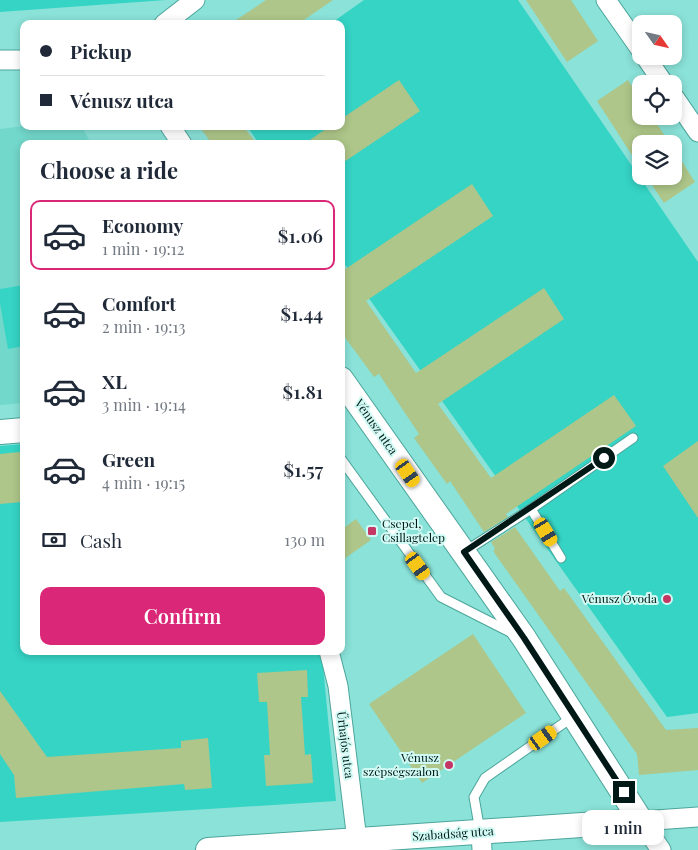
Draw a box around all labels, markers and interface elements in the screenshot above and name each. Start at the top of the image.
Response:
north arrow [632,15,682,65]
map controls [632,15,682,185]
text: Pickup [70,38,132,64]
button: locate [632,75,682,125]
text: Vénusz utca [70,87,174,113]
button: layers [632,135,682,185]
text: Choose a ride [40,155,178,185]
text: Economy [102,212,183,238]
icon: car [42,213,87,258]
text: $1.06 [278,222,323,248]
text: 1 min · 19:12 [102,238,184,259]
text: Comfort [102,290,176,316]
icon: car [42,291,87,336]
text: $1.44 [281,300,323,326]
text: 2 min · 19:13 [102,316,185,337]
text: XL [102,368,127,394]
icon: car [42,369,87,414]
text: $1.81 [283,378,323,404]
text: 3 min · 19:14 [102,394,186,415]
street label: Vénusz utca [351,395,402,457]
text: Green [102,446,155,472]
icon: car [42,447,87,492]
route start [593,447,615,469]
text: $1.57 [284,456,323,482]
car [393,456,422,490]
text: 4 min · 19:15 [102,472,185,493]
place label: Csepel, Csillagtelep [382,515,445,545]
car [531,515,560,549]
marker: Csepel, Csillagtelep [366,525,378,537]
icon: cash [40,526,68,554]
text: Cash [80,527,122,553]
text: 130 m [284,529,325,550]
car [403,549,432,583]
button: Confirm [40,587,325,645]
place label: Vénusz Óvoda [581,590,657,606]
marker: Vénusz Óvoda [661,593,673,605]
street label: Űrhajós utca [334,711,358,779]
car [526,723,559,753]
place label: Vénusz szépségszalon [363,749,439,779]
marker: Vénusz szépségszalon [443,759,455,771]
route end [613,781,635,803]
callout: 1 min [583,810,665,844]
text: 1 min [604,817,642,838]
street label: Szabadság utca [412,822,494,844]

